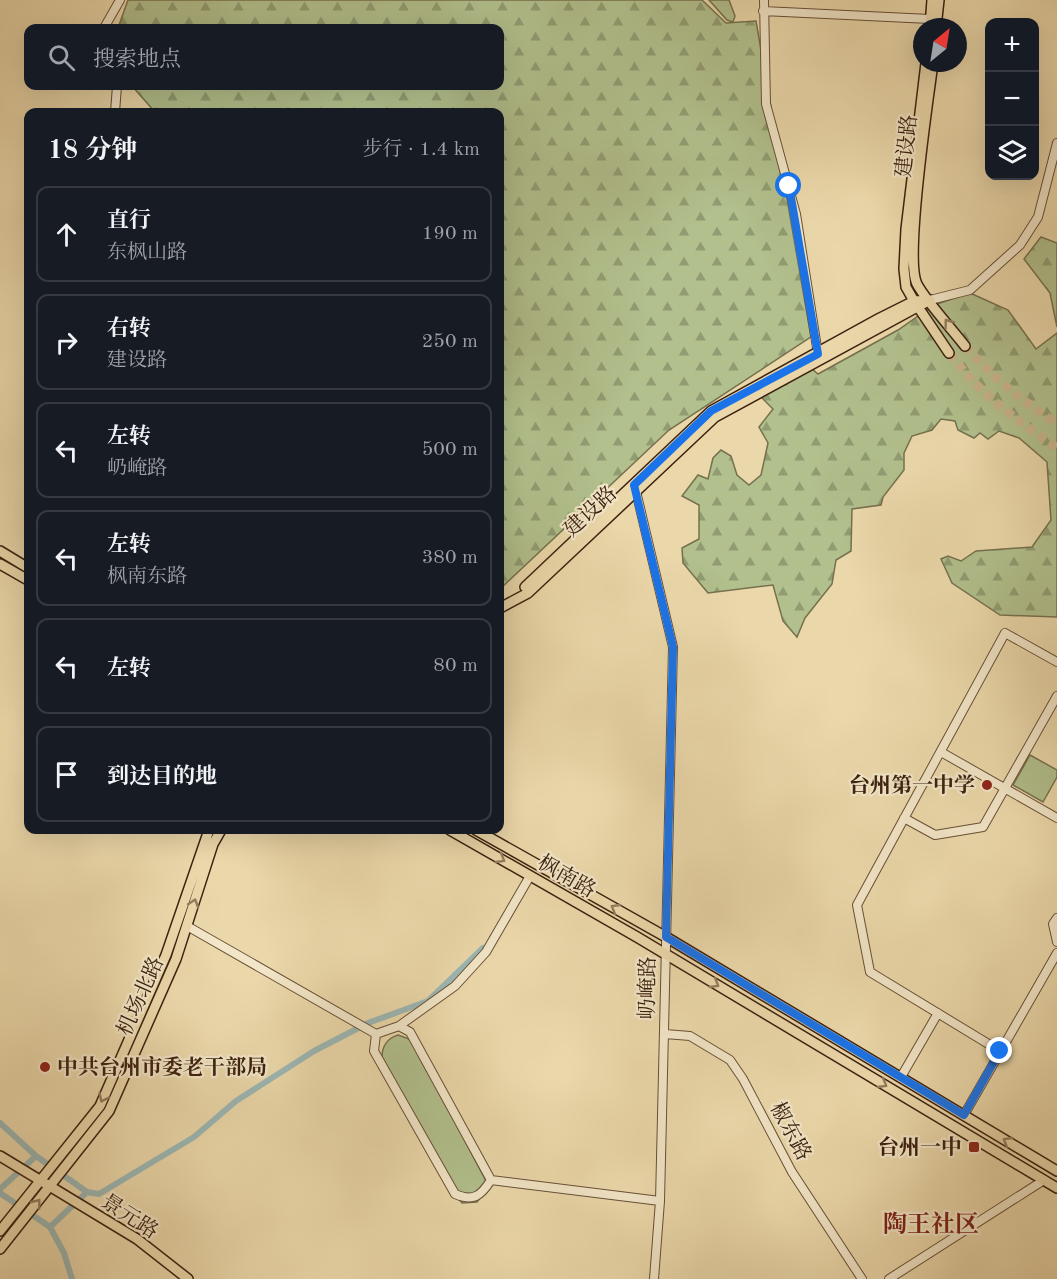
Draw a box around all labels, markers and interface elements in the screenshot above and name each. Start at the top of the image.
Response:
north arrow [913,18,967,72]
map controls [985,18,1039,180]
button: + [985,18,1039,72]
search box [24,24,504,90]
icon: search [45,41,78,74]
text: 搜索地点 [93,49,181,71]
button: − [985,72,1039,126]
street label: 建设路 [892,114,921,179]
button: layers [985,126,1039,180]
text: 18 分钟 [48,138,137,164]
text: 步行 · 1.4 km [363,140,480,160]
route start [775,172,801,198]
text: 直行 [107,210,151,232]
icon: ahead [50,218,83,251]
text: 190 m [422,224,478,244]
text: 东枫山路 [107,243,187,263]
text: 右转 [107,318,151,340]
one-way arrow [944,319,955,330]
icon: right [50,326,83,359]
text: 250 m [422,332,478,352]
text: 建设路 [107,351,167,371]
text: 左转 [107,426,151,448]
icon: left [50,434,83,467]
text: 500 m [422,440,478,460]
text: 屷崦路 [107,459,167,479]
street label: 建设路 [559,481,621,541]
text: 左转 [107,534,151,556]
icon: left [50,542,83,575]
text: 380 m [422,548,478,568]
text: 枫南东路 [107,567,187,587]
icon: left [50,650,83,683]
text: 80 m [433,656,478,676]
text: 左转 [107,658,151,680]
icon: arrive [50,758,83,791]
text: 到达目的地 [107,766,217,788]
place label: 台州第一中学 [849,774,975,797]
marker: 台州第一中学 [980,778,994,792]
one-way arrow [495,851,505,863]
street label: 枫南路 [534,851,600,902]
one-way arrow [187,898,199,909]
one-way arrow [611,904,621,915]
street label: 机场北路 [113,953,168,1039]
street label: 屷崦路 [635,956,660,1020]
one-way arrow [709,976,719,988]
route end [986,1037,1012,1063]
place label: 中共台州市委老干部局 [57,1055,267,1079]
marker: 中共台州市委老干部局 [38,1060,52,1074]
one-way arrow [877,1076,887,1088]
one-way arrow [98,1092,110,1103]
street label: 椒东路 [766,1098,816,1164]
place label: 台州一中 [878,1136,962,1159]
one-way arrow [1003,1137,1013,1148]
marker: 台州一中 [967,1140,981,1154]
street label: 景元路 [97,1190,162,1243]
one-way arrow [29,1199,40,1210]
district label: 陶王社区 [883,1211,979,1238]

